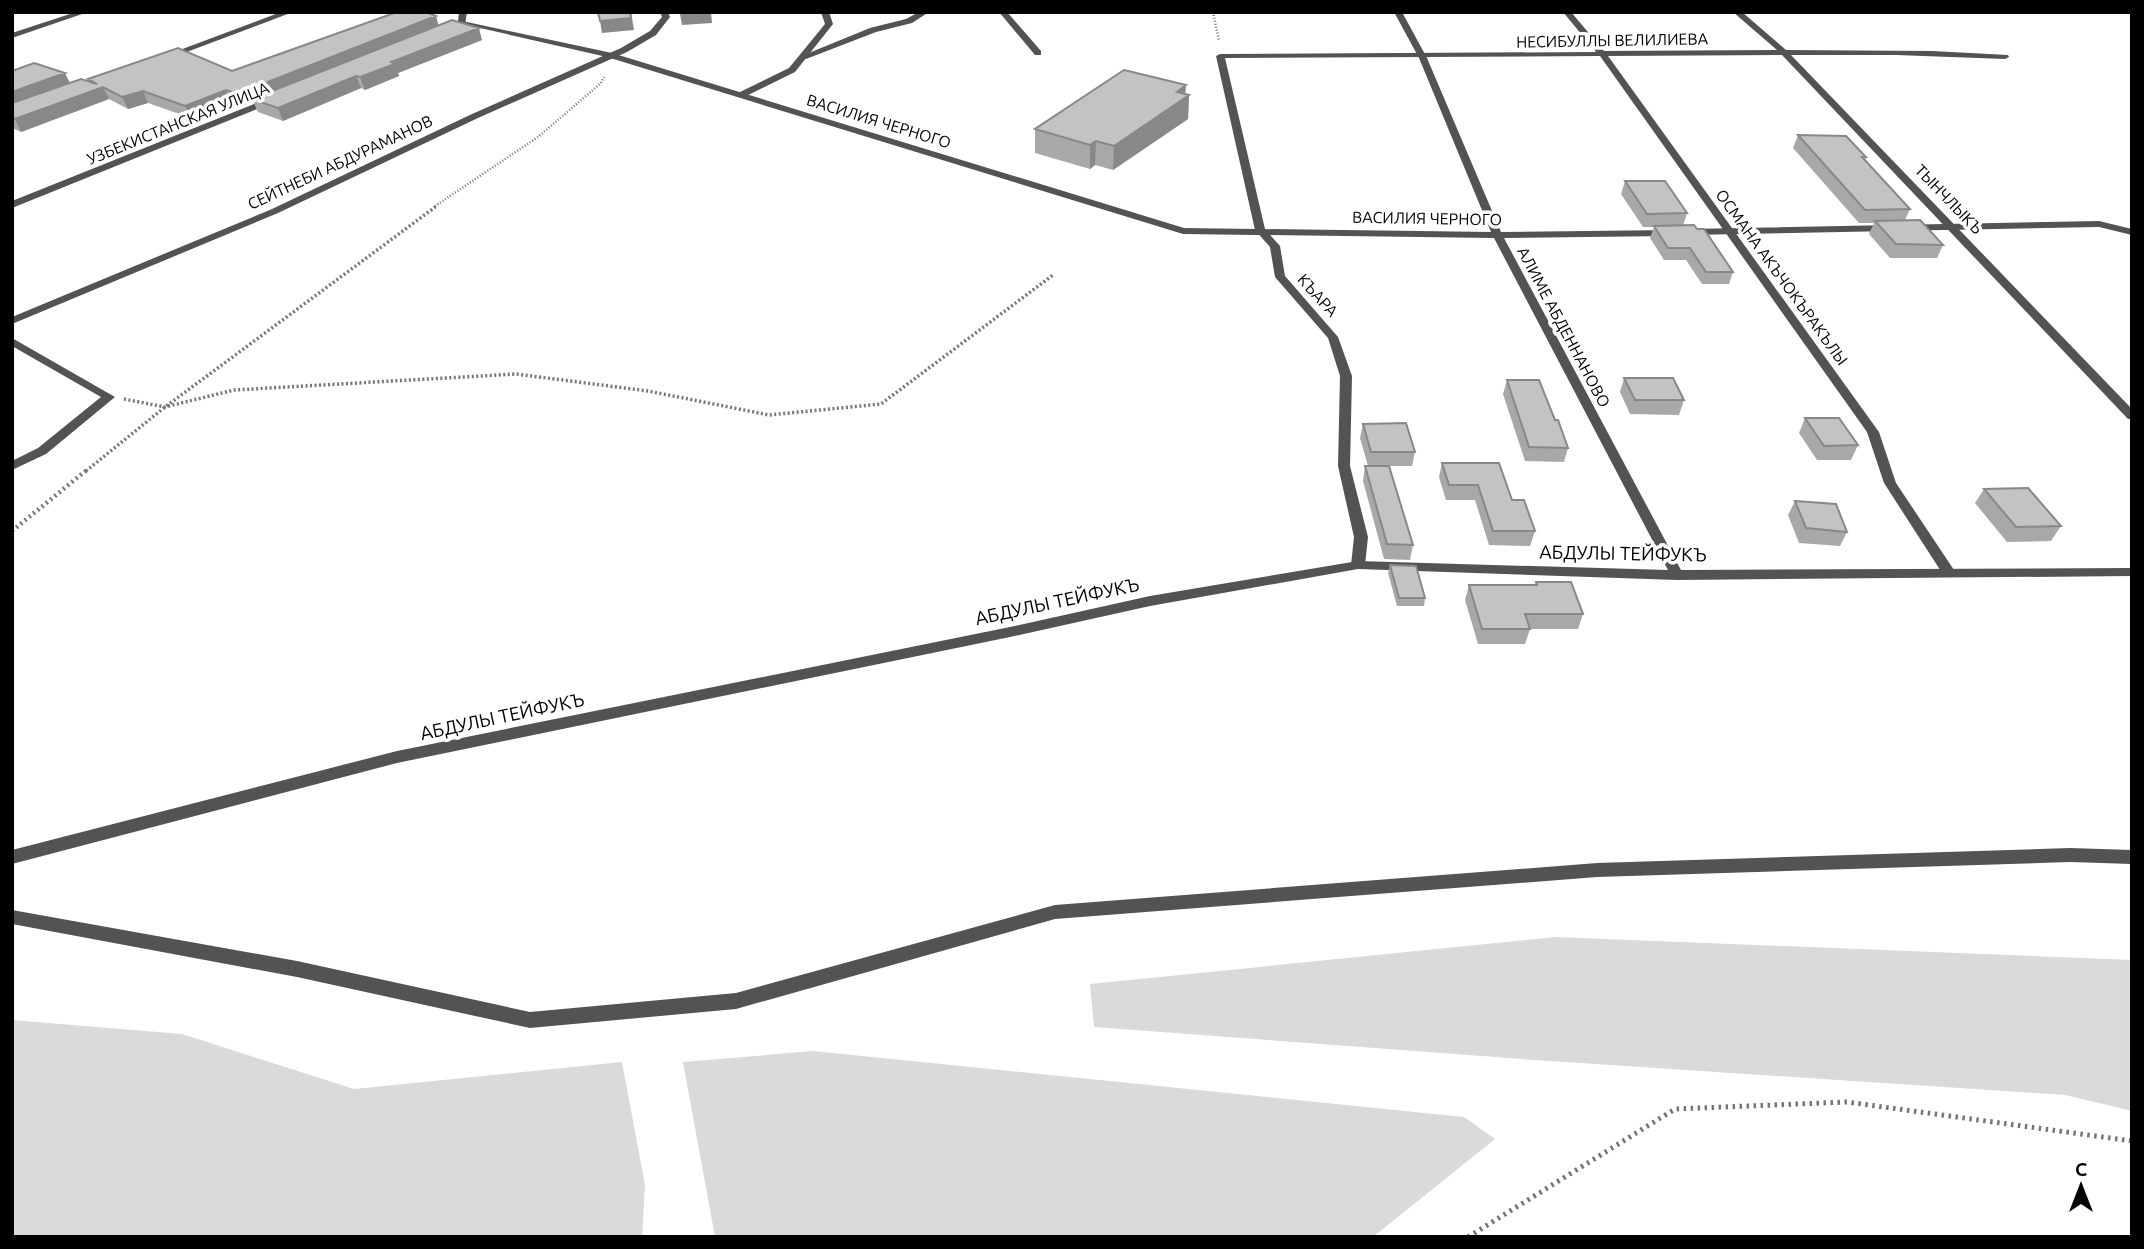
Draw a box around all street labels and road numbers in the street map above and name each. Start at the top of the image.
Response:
street label: НЕСИБУЛЛЫ ВЕЛИЛИЕВА [1516,29,1709,51]
street label: УЗБЕКИСТАНСКАЯ УЛИЦА [84,78,272,168]
street label: ВАСИЛИЯ ЧЕРНОГО [805,90,953,152]
street label: СЕЙТНЕБИ АБДУРАМАНОВ [244,110,435,213]
street label: ТЫНЧЛЫКЪ [1912,161,1986,237]
street label: ОСМАНА АКЪЧОКЪРАКЪЛЫ [1712,186,1852,368]
street label: ВАСИЛИЯ ЧЕРНОГО [1352,208,1502,228]
street label: АЛИМЕ АБДЕННАНОВО [1514,244,1614,410]
street label: КЪАРА [1294,270,1342,320]
street label: АБДУЛЫ ТЕЙФУКЪ [1539,541,1707,565]
street label: АБДУЛЫ ТЕЙФУКЪ [973,573,1141,629]
street label: АБДУЛЫ ТЕЙФУКЪ [418,688,586,744]

